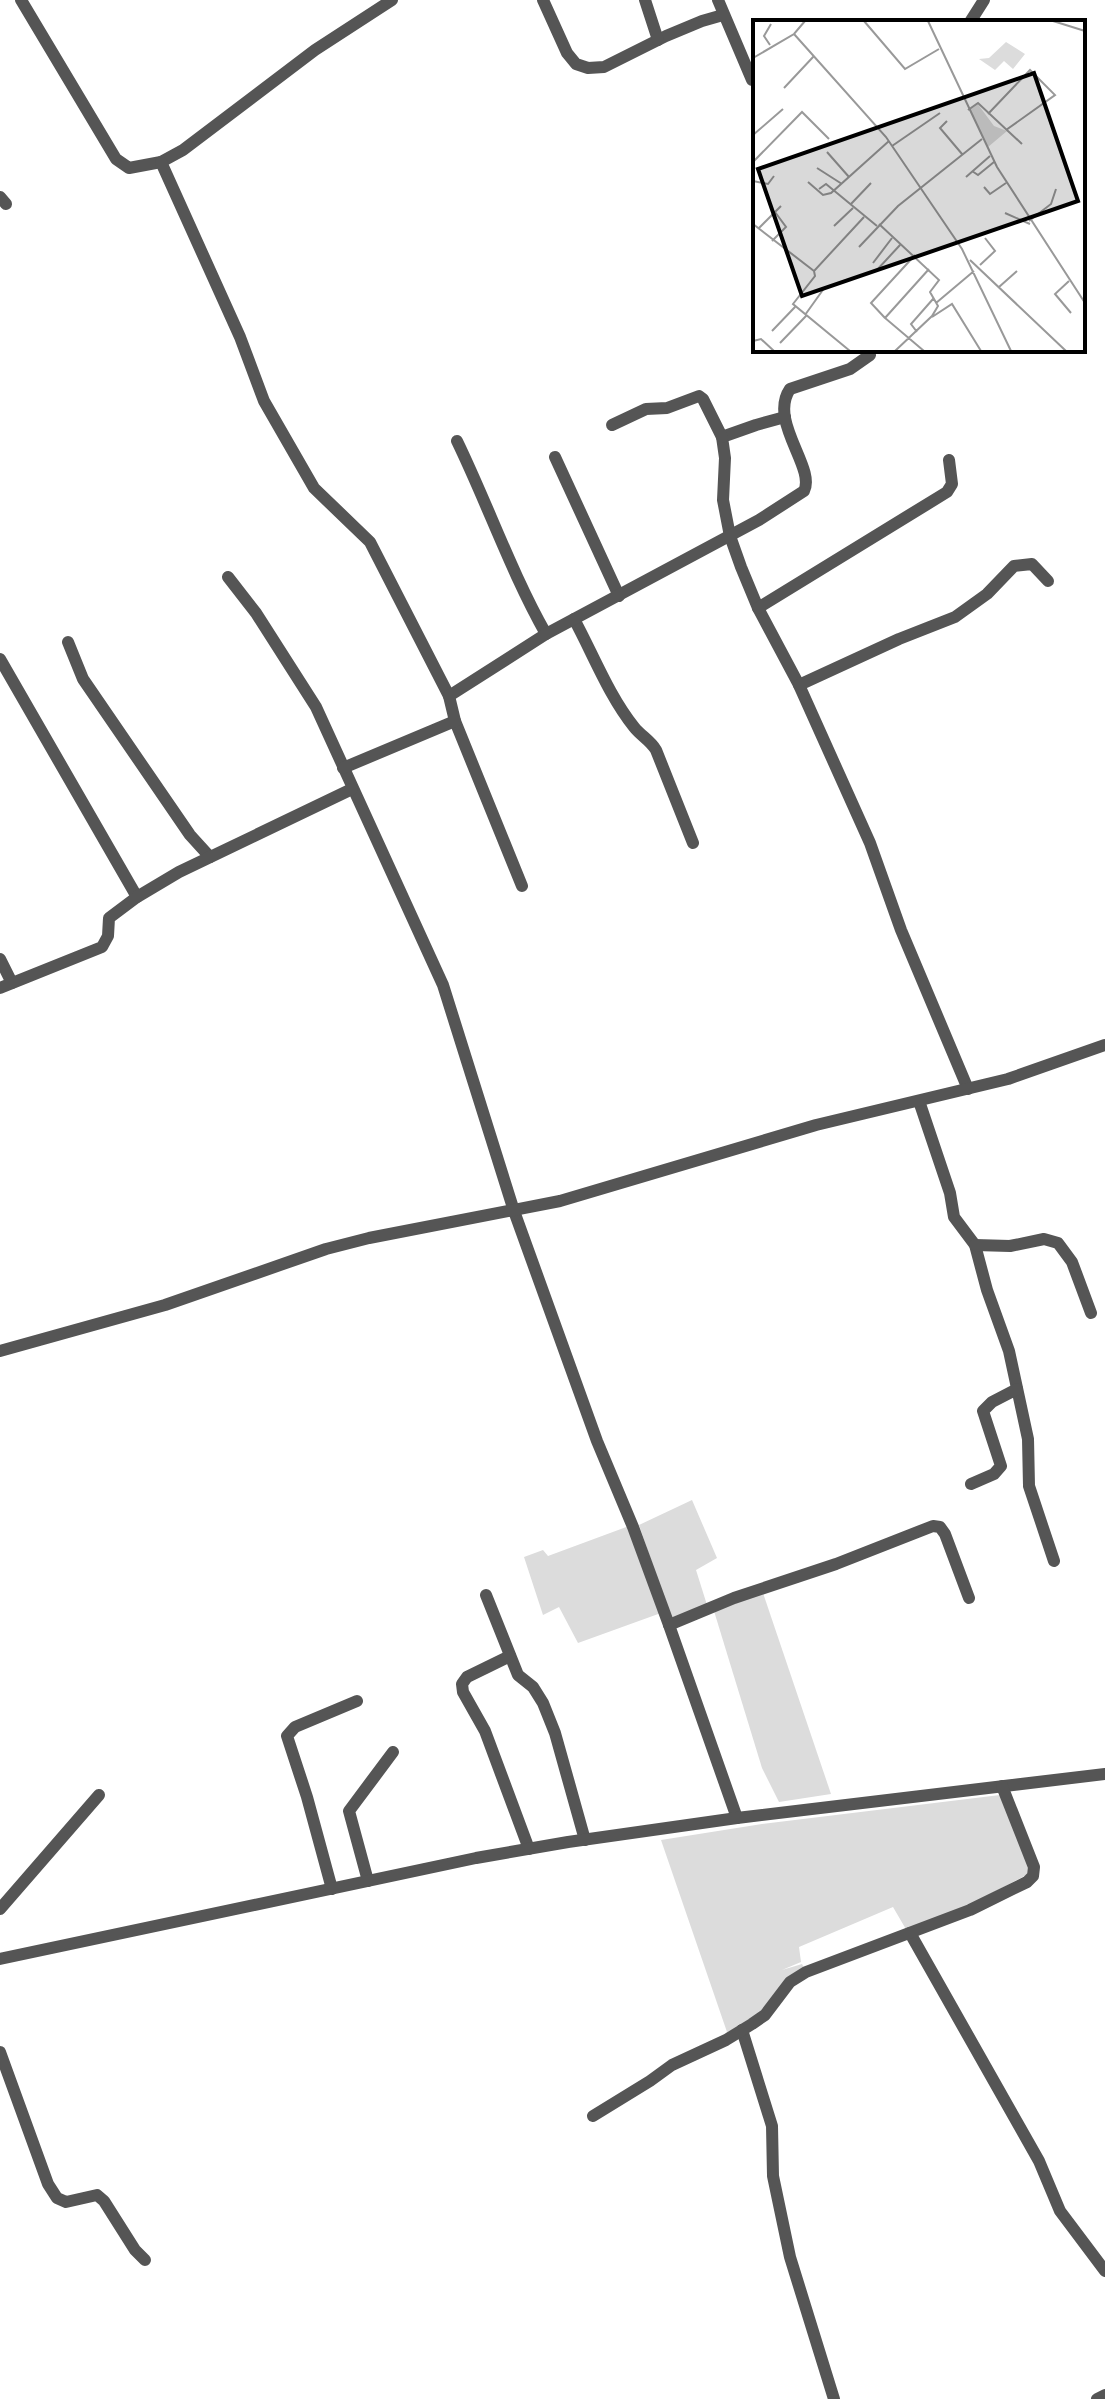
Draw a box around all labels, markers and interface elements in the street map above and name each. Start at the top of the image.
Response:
inset map [753,20,1085,352]

